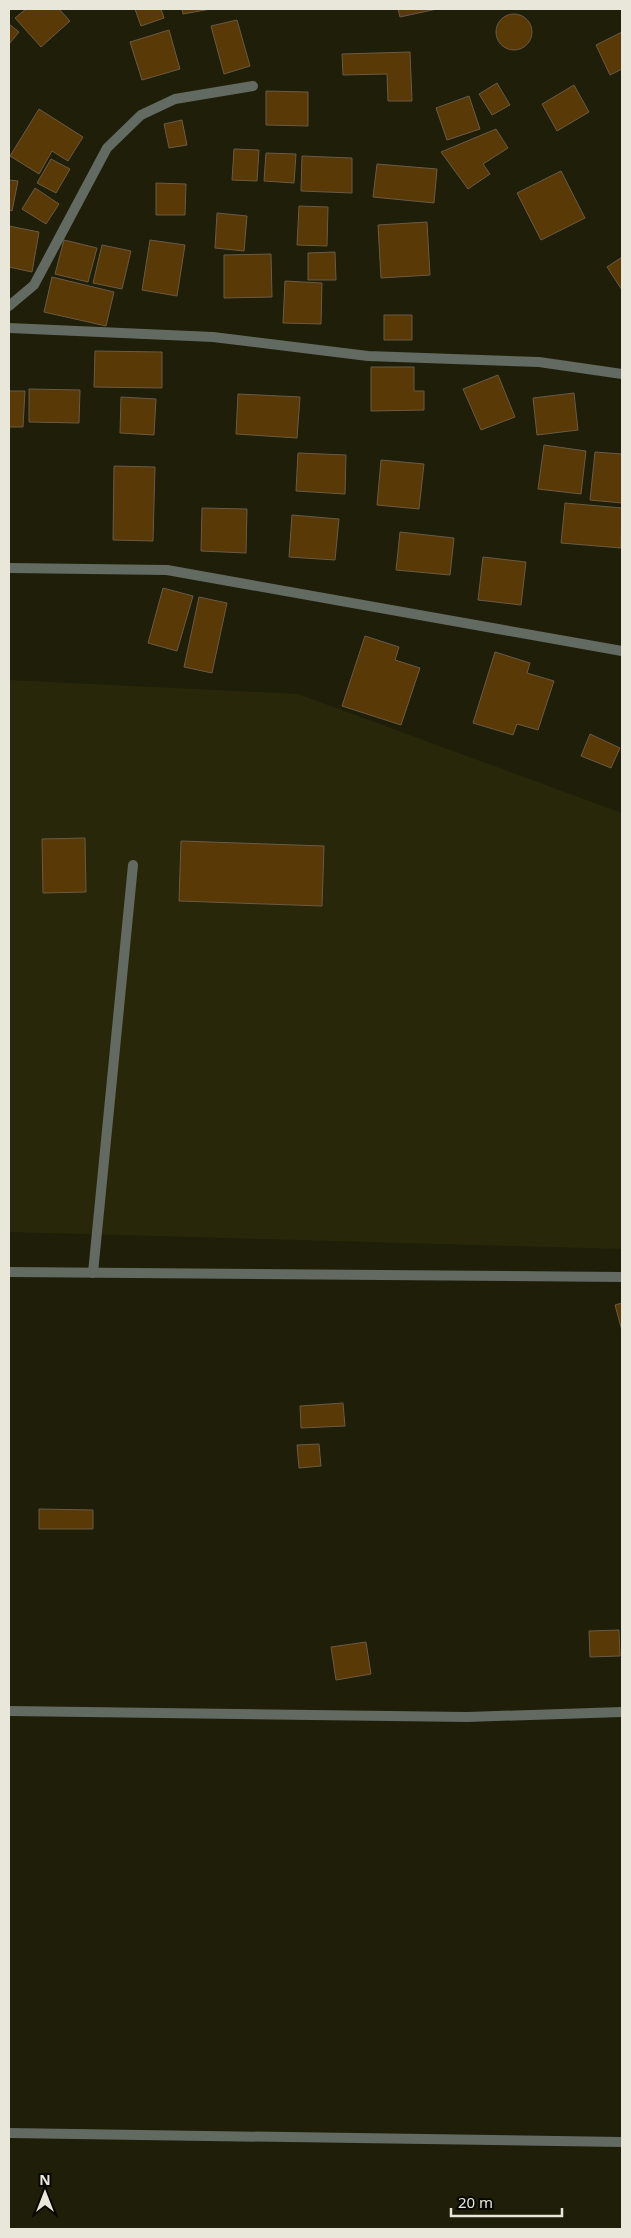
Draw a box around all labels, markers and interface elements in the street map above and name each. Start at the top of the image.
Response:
north arrow [20,2168,70,2218]
text: N [39,2170,51,2189]
scale bar [451,2186,562,2218]
text: 20 m [458,2192,493,2212]

